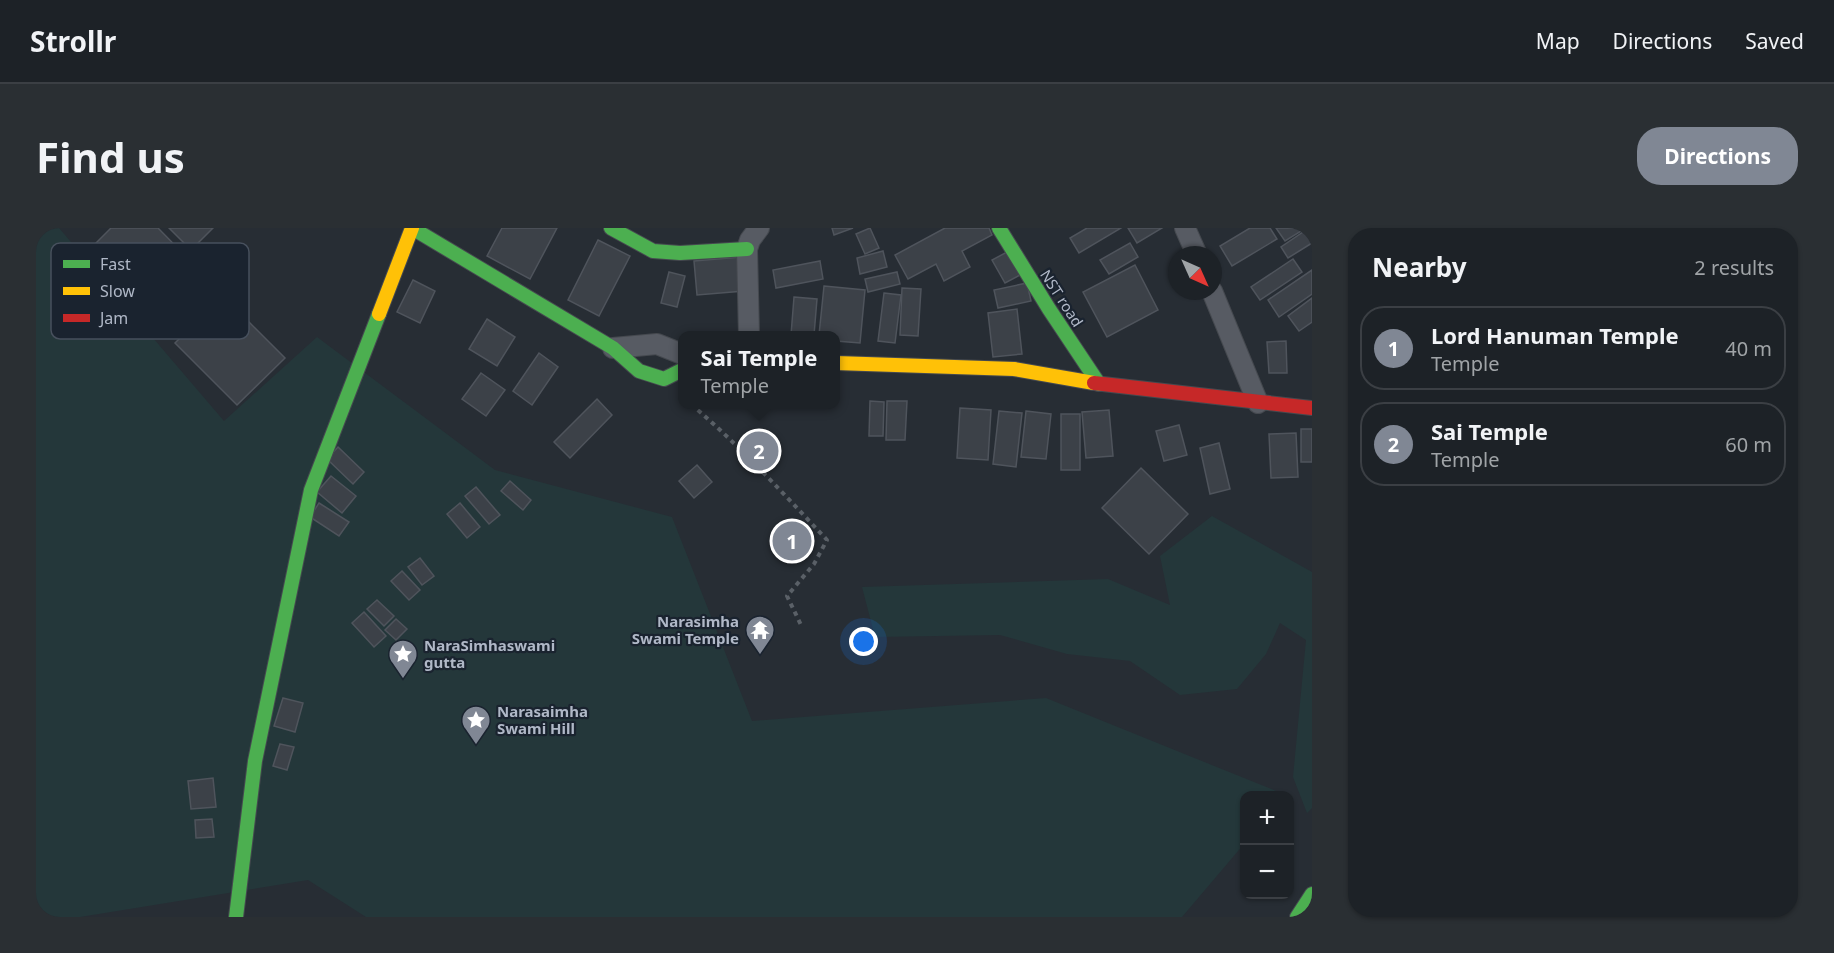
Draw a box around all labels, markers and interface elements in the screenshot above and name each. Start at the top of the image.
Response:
text: Strollr [30,22,116,60]
text: Map [1536,27,1580,55]
text: Directions [1613,27,1712,55]
text: Saved [1745,27,1804,55]
button: Directions [1637,127,1798,185]
text: Find us [36,128,185,185]
legend [51,243,249,339]
north arrow [1168,246,1222,300]
text: Nearby [1372,249,1467,285]
text: Fast [100,253,131,275]
text: 2 results [1694,254,1774,281]
street label: NST road [1036,266,1088,330]
text: Slow [100,280,135,302]
text: Jam [98,307,128,329]
text: Lord Hanuman Temple [1431,320,1679,350]
popup [678,331,840,409]
text: 1 [1388,335,1399,362]
text: 40 m [1725,335,1772,362]
text: Sai Temple [701,342,817,372]
text: Temple [1431,350,1499,377]
text: Temple [701,372,769,399]
text: Sai Temple [1431,416,1548,446]
pin: 2 [740,428,778,474]
text: 2 [1388,431,1399,458]
text: 60 m [1725,431,1772,458]
text: Temple [1431,446,1499,473]
pin: 1 [772,518,812,564]
place label: Narasimha Swami Temple [632,611,739,648]
temple icon: Narasimha Swami Temple [744,614,776,656]
your location [849,627,878,656]
place label: NaraSimhaswami gutta [424,635,555,672]
place icon: NaraSimhaswami gutta [387,638,419,680]
place label: Narasaimha Swami Hill [497,701,588,738]
place icon: Narasaimha Swami Hill [460,704,492,746]
map controls [1240,791,1294,899]
button: + [1240,791,1294,845]
button: − [1240,845,1294,899]

